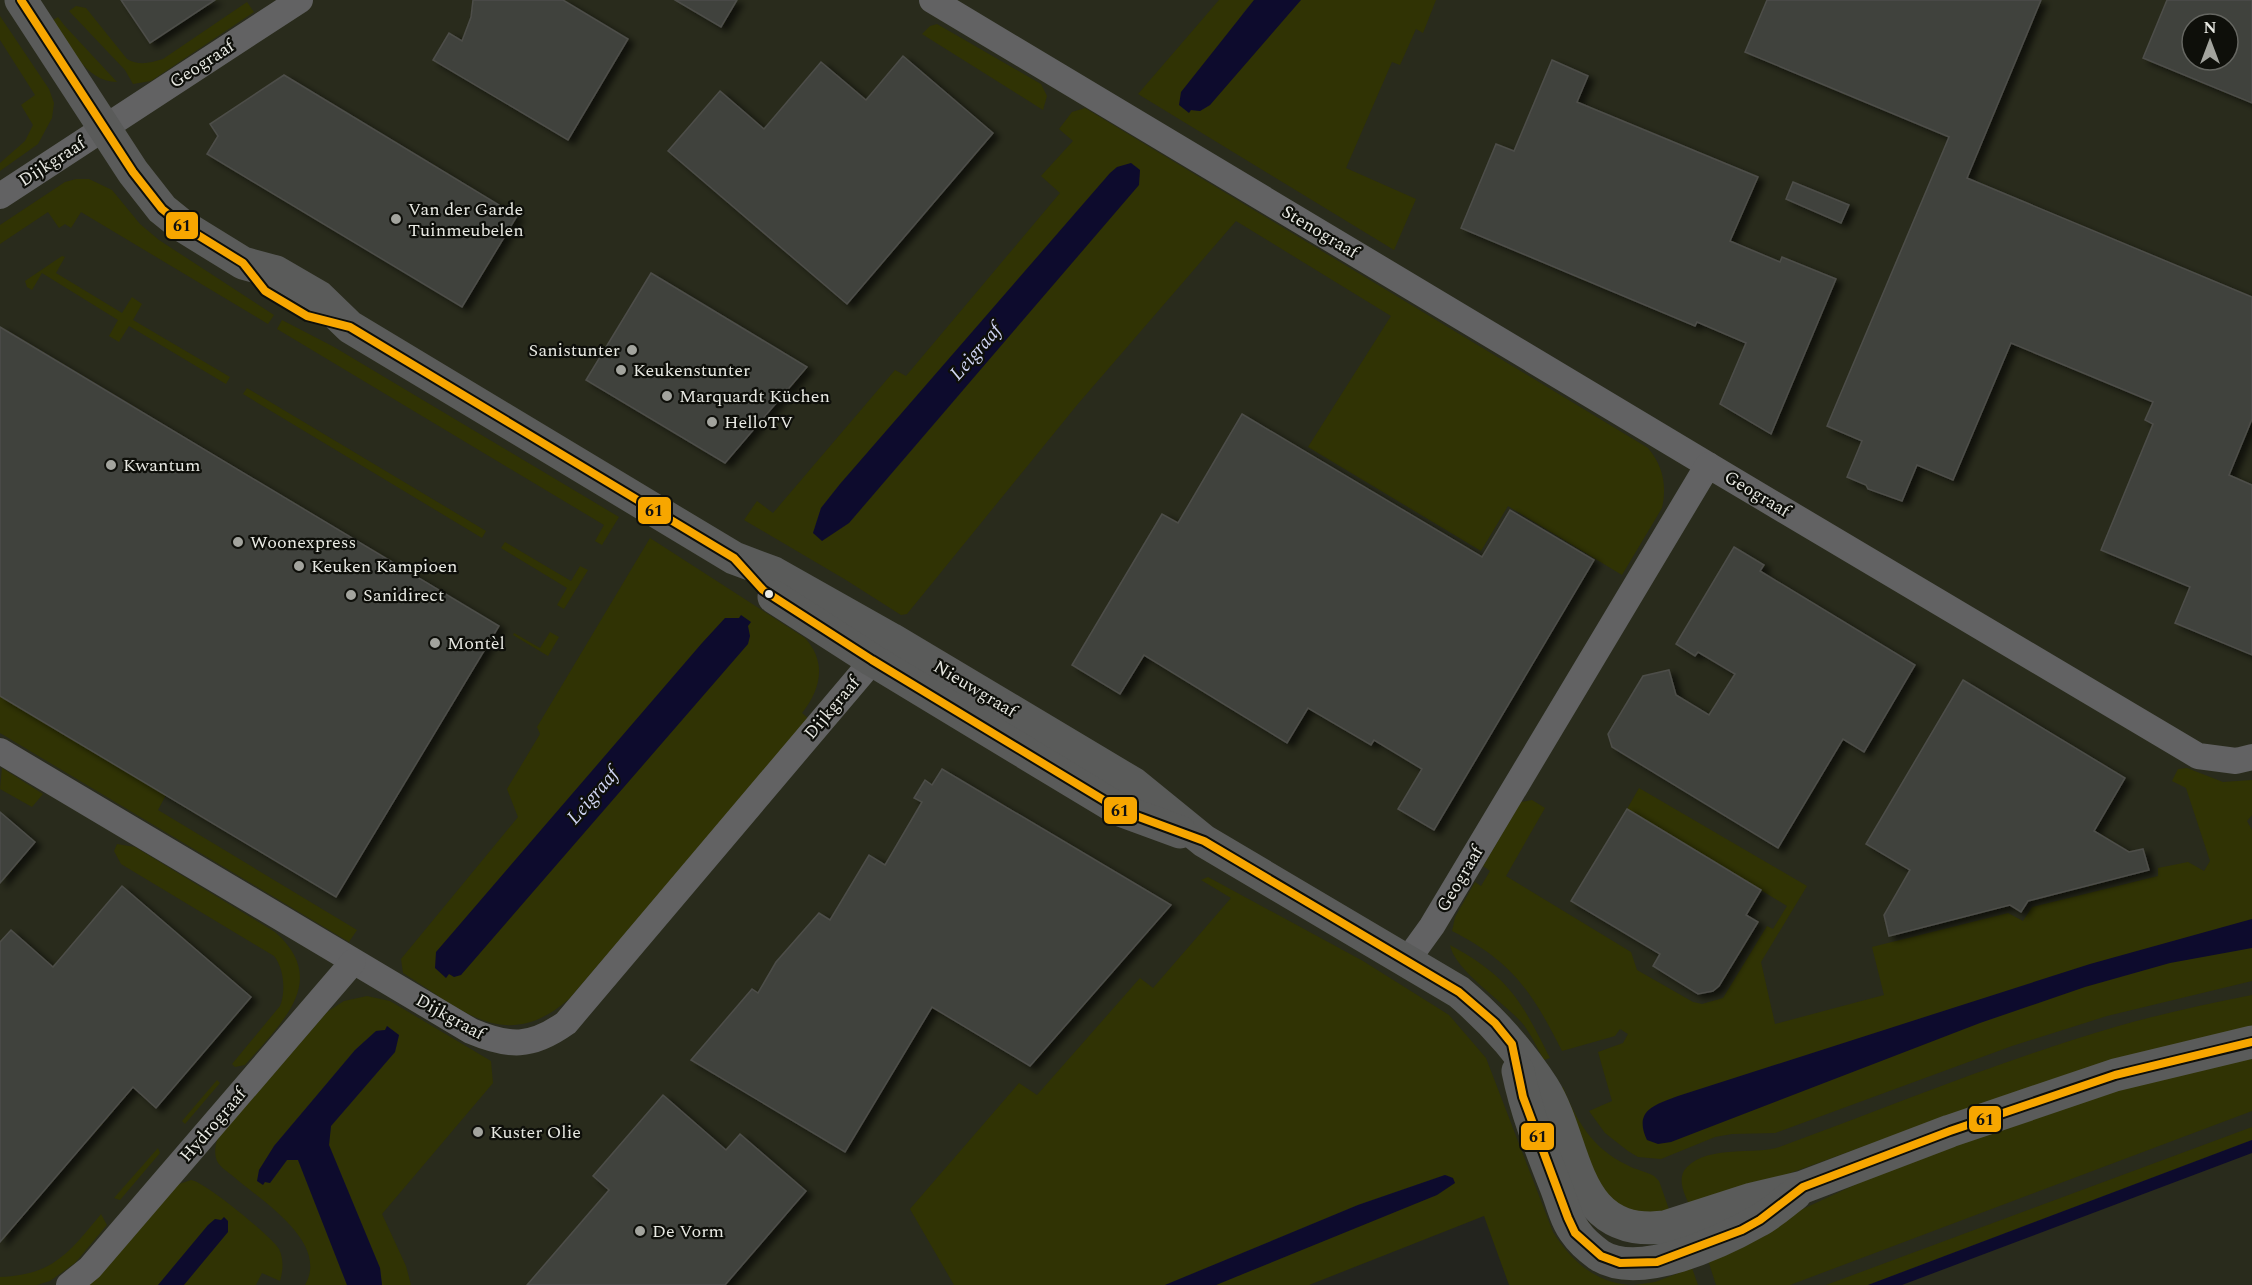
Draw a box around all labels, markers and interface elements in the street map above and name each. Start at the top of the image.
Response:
north arrow [2180,12,2240,72]
text: N [2203,16,2217,40]
street label: Geograaf [164,32,241,95]
street label: Dijkgraaf [13,129,92,194]
place label: Van der Garde Tuinmeubelen [408,196,524,244]
street label: Stenograaf [1276,198,1365,267]
line badge: 61 [165,211,199,240]
marker: Van der Garde Tuinmeubelen [389,212,403,226]
text: 61 [173,214,191,238]
water label: Leigraaf [942,314,1012,387]
place label: Sanistunter [528,337,620,364]
marker: Sanistunter [625,343,639,357]
place label: Keukenstunter [633,357,750,384]
marker: Keukenstunter [614,363,628,377]
place label: Marquardt Küchen [679,383,830,410]
marker: Marquardt Küchen [660,389,674,403]
place label: HelloTV [724,409,793,436]
marker: HelloTV [705,415,719,429]
place label: Kwantum [123,452,200,479]
marker: Kwantum [104,458,118,472]
street label: Geograaf [1719,464,1797,525]
line badge: 61 [637,496,672,525]
text: 61 [645,499,663,523]
place label: Woonexpress [250,529,356,556]
marker: Woonexpress [231,535,245,549]
place label: Keuken Kampioen [311,553,457,580]
marker: Keuken Kampioen [292,559,306,573]
place label: Sanidirect [363,582,444,609]
marker: Sanidirect [344,588,358,602]
unlabelled marker [763,588,775,600]
place label: Montèl [447,630,505,657]
marker: Montèl [428,636,442,650]
street label: Nieuwgraaf [928,653,1023,725]
street label: Dijkgraaf [797,669,868,746]
water label: Leigraaf [559,758,629,831]
line badge: 61 [1103,796,1138,825]
text: 61 [1111,799,1129,823]
street label: Geograaf [1430,839,1491,917]
street label: Dijkgraaf [411,987,491,1048]
street label: Hydrograaf [173,1081,254,1168]
line badge: 61 [1968,1105,2002,1133]
text: 61 [1976,1108,1994,1132]
place label: Kuster Olie [490,1119,581,1146]
line badge: 61 [1520,1122,1555,1151]
marker: Kuster Olie [471,1125,485,1139]
text: 61 [1529,1125,1547,1149]
place label: De Vorm [652,1218,724,1245]
marker: De Vorm [633,1224,647,1238]

